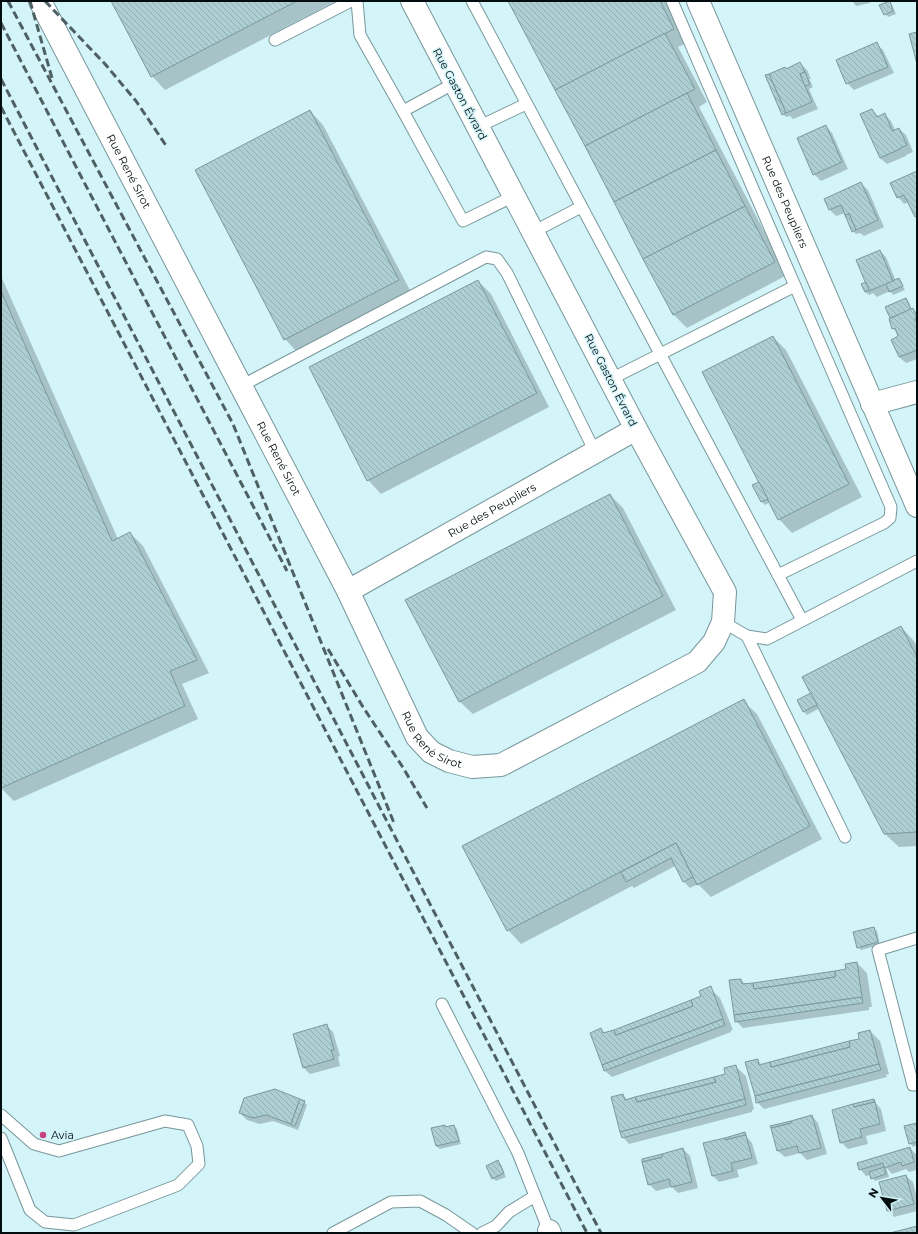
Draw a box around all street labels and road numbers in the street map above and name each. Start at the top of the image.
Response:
street label: Rue Gaston Évrard [430,46,490,142]
street label: Rue René Sirot [104,132,154,211]
street label: Rue des Peupliers [759,154,811,251]
street label: Rue Gaston Évrard [582,331,640,429]
street label: Rue René Sirot [254,419,304,498]
street label: Rue des Peupliers [445,479,539,540]
street label: Rue René Sirot [399,709,464,771]

